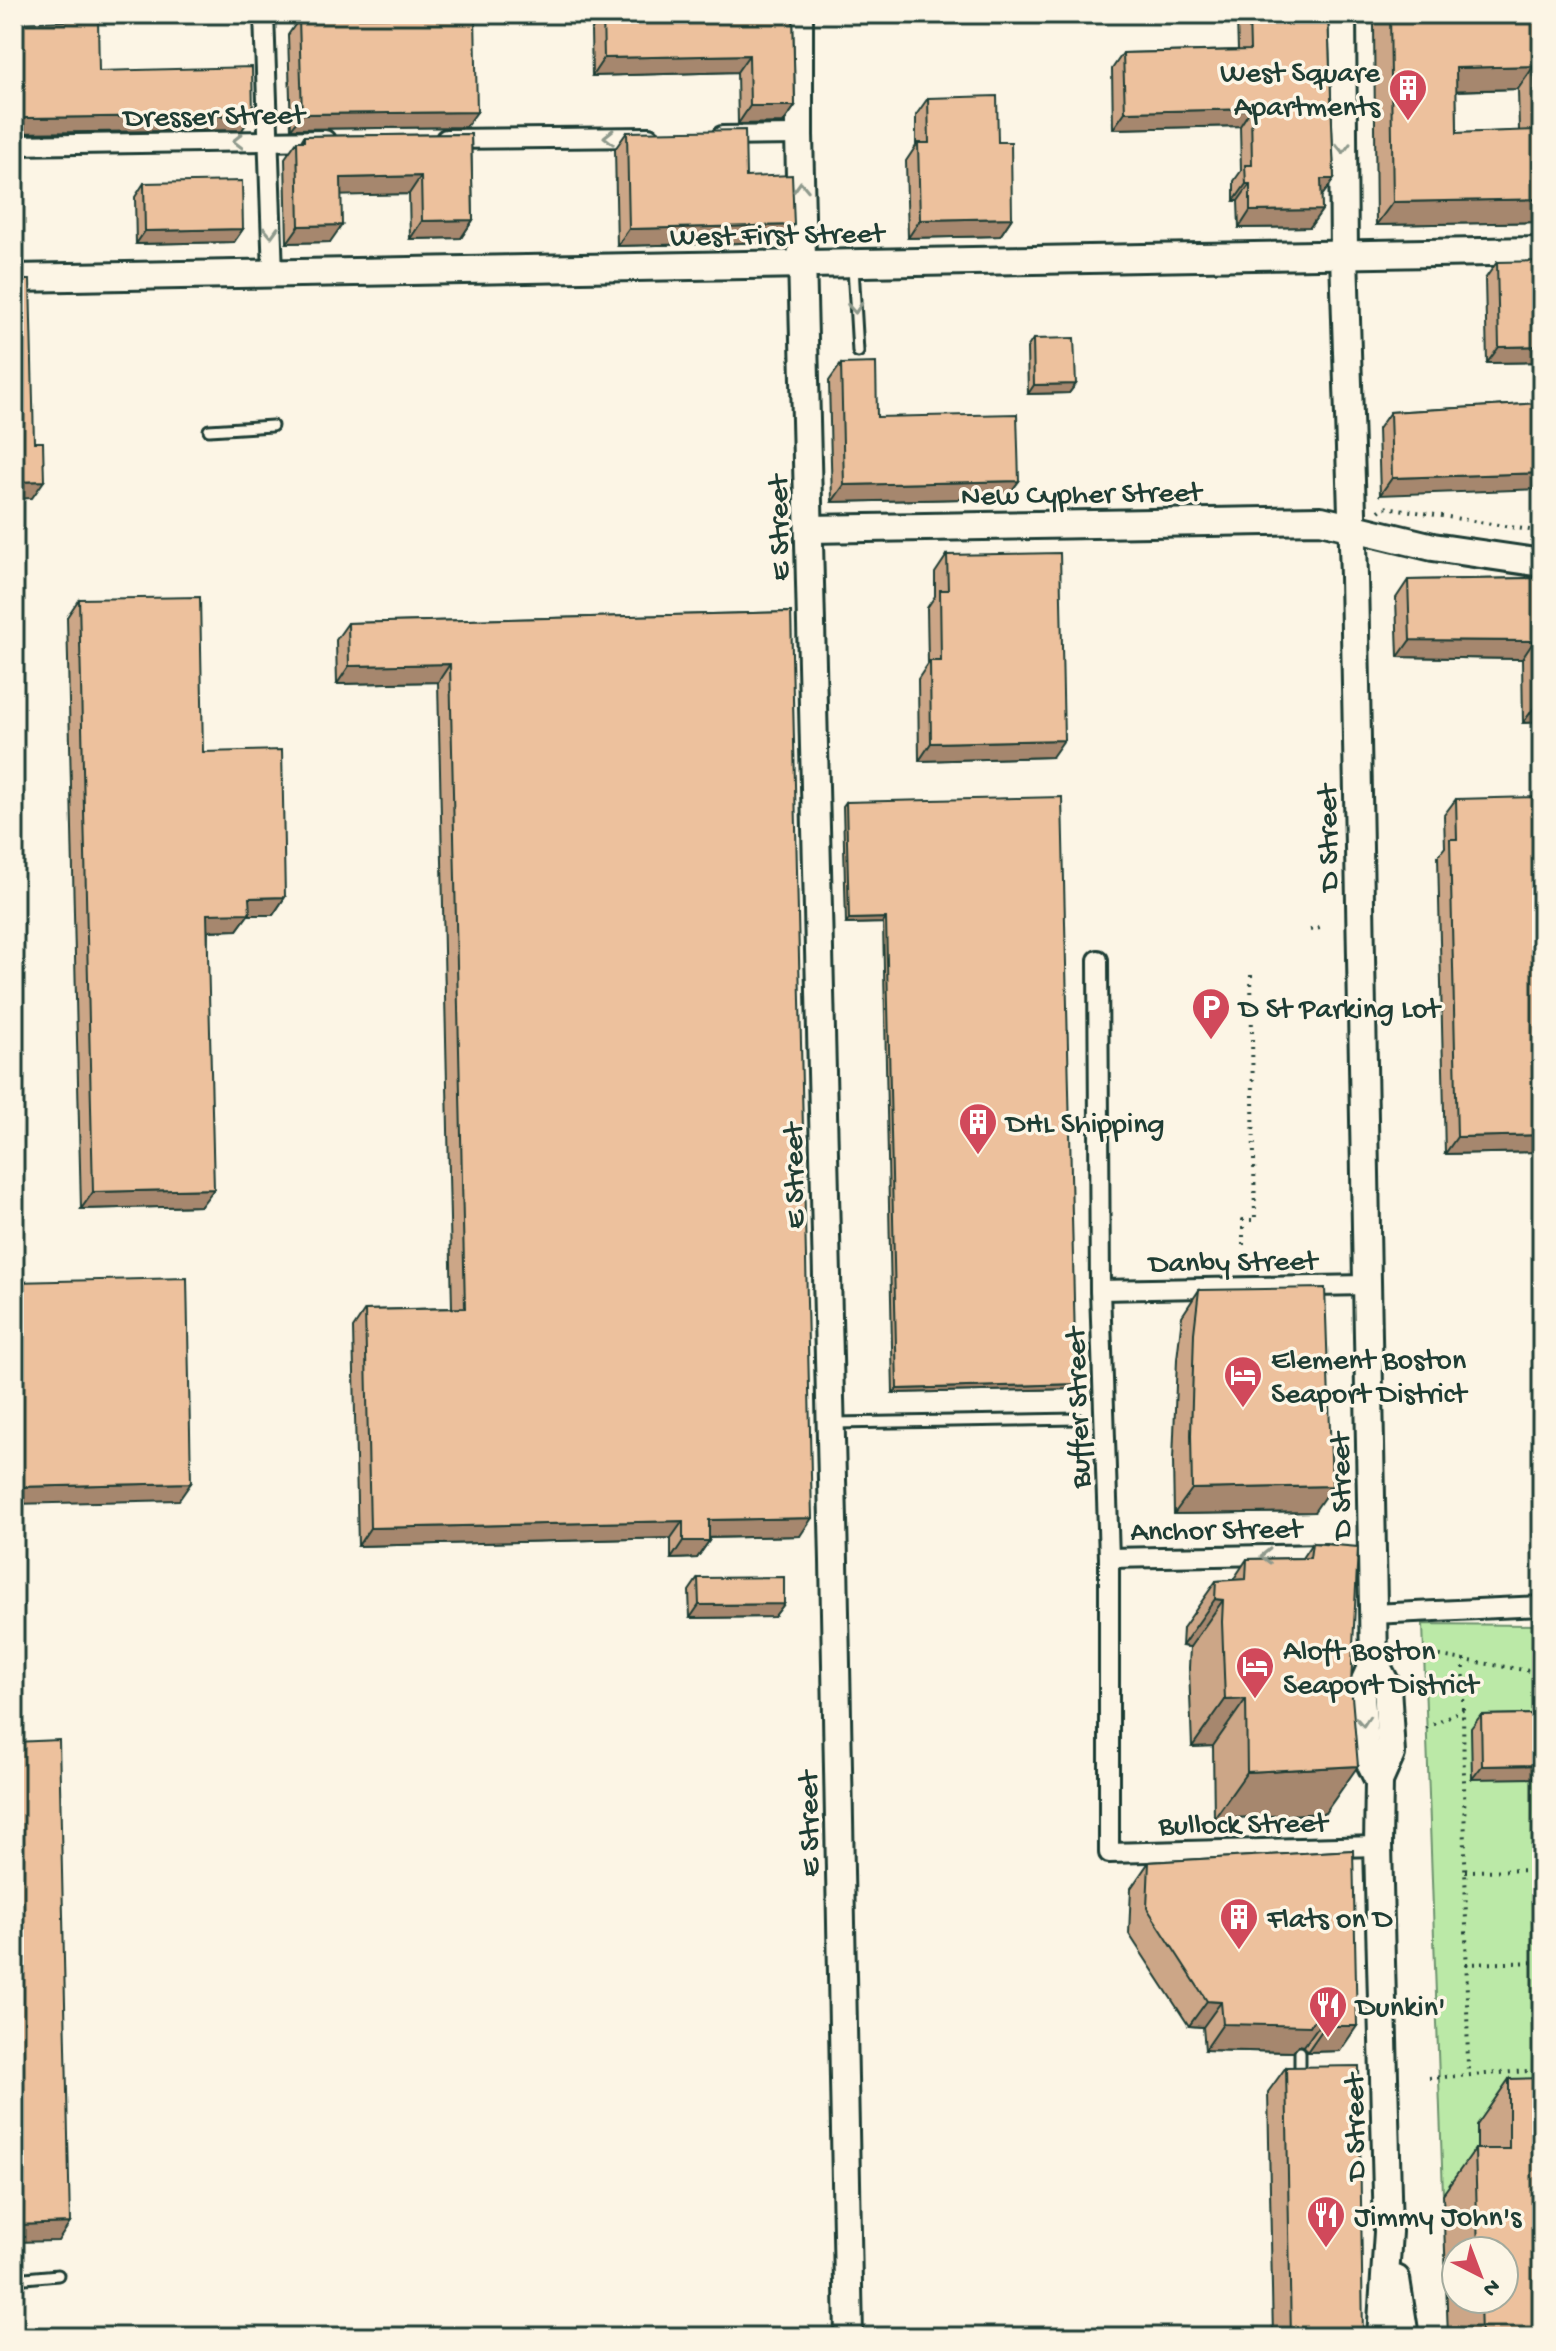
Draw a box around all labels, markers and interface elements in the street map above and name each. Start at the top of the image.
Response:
place label: West Square Apartments [1220,58,1381,127]
building icon: West Square Apartments [1387,67,1429,122]
street label: Dresser Street [121,99,308,138]
one-way arrow [602,128,615,146]
one-way arrow [231,132,244,150]
one-way arrow [1335,142,1352,155]
one-way arrow [793,180,810,193]
street label: West First Street [670,218,887,257]
one-way arrow [263,226,280,239]
one-way arrow [847,302,864,315]
street label: E Street [763,472,800,581]
street label: New Cypher Street [961,477,1204,516]
street label: D Street [1312,782,1349,894]
parking icon: D St Parking Lot [1190,986,1232,1041]
place label: D St Parking Lot [1237,994,1443,1029]
building icon: DHL Shipping [957,1101,999,1156]
place label: DHL Shipping [1004,1109,1165,1144]
street label: E Street [778,1120,815,1229]
street label: Danby Street [1147,1245,1320,1283]
street label: Buffer Street [1060,1324,1101,1490]
place label: Element Boston Seaport District [1271,1345,1469,1414]
hotel icon: Element Boston Seaport District [1222,1354,1264,1409]
street label: D Street [1325,1430,1362,1542]
street label: Anchor Street [1130,1513,1305,1551]
one-way arrow [1259,1547,1272,1564]
place label: Aloft Boston Seaport District [1283,1636,1481,1705]
hotel icon: Aloft Boston Seaport District [1234,1645,1276,1700]
one-way arrow [1355,1715,1372,1728]
street label: E Street [793,1768,830,1877]
street label: Bullock Street [1157,1807,1331,1845]
building icon: Flats on D [1218,1896,1260,1951]
place label: Flats on D [1266,1904,1393,1939]
restaurant icon: Dunkin' [1307,1984,1349,2039]
place label: Dunkin' [1354,1992,1446,2027]
street label: D Street [1339,2071,1376,2183]
restaurant icon: Jimmy John's [1305,2194,1347,2249]
place label: Jimmy John's [1354,2202,1522,2237]
north arrow [1440,2235,1520,2315]
text: N [1477,2272,1505,2301]

